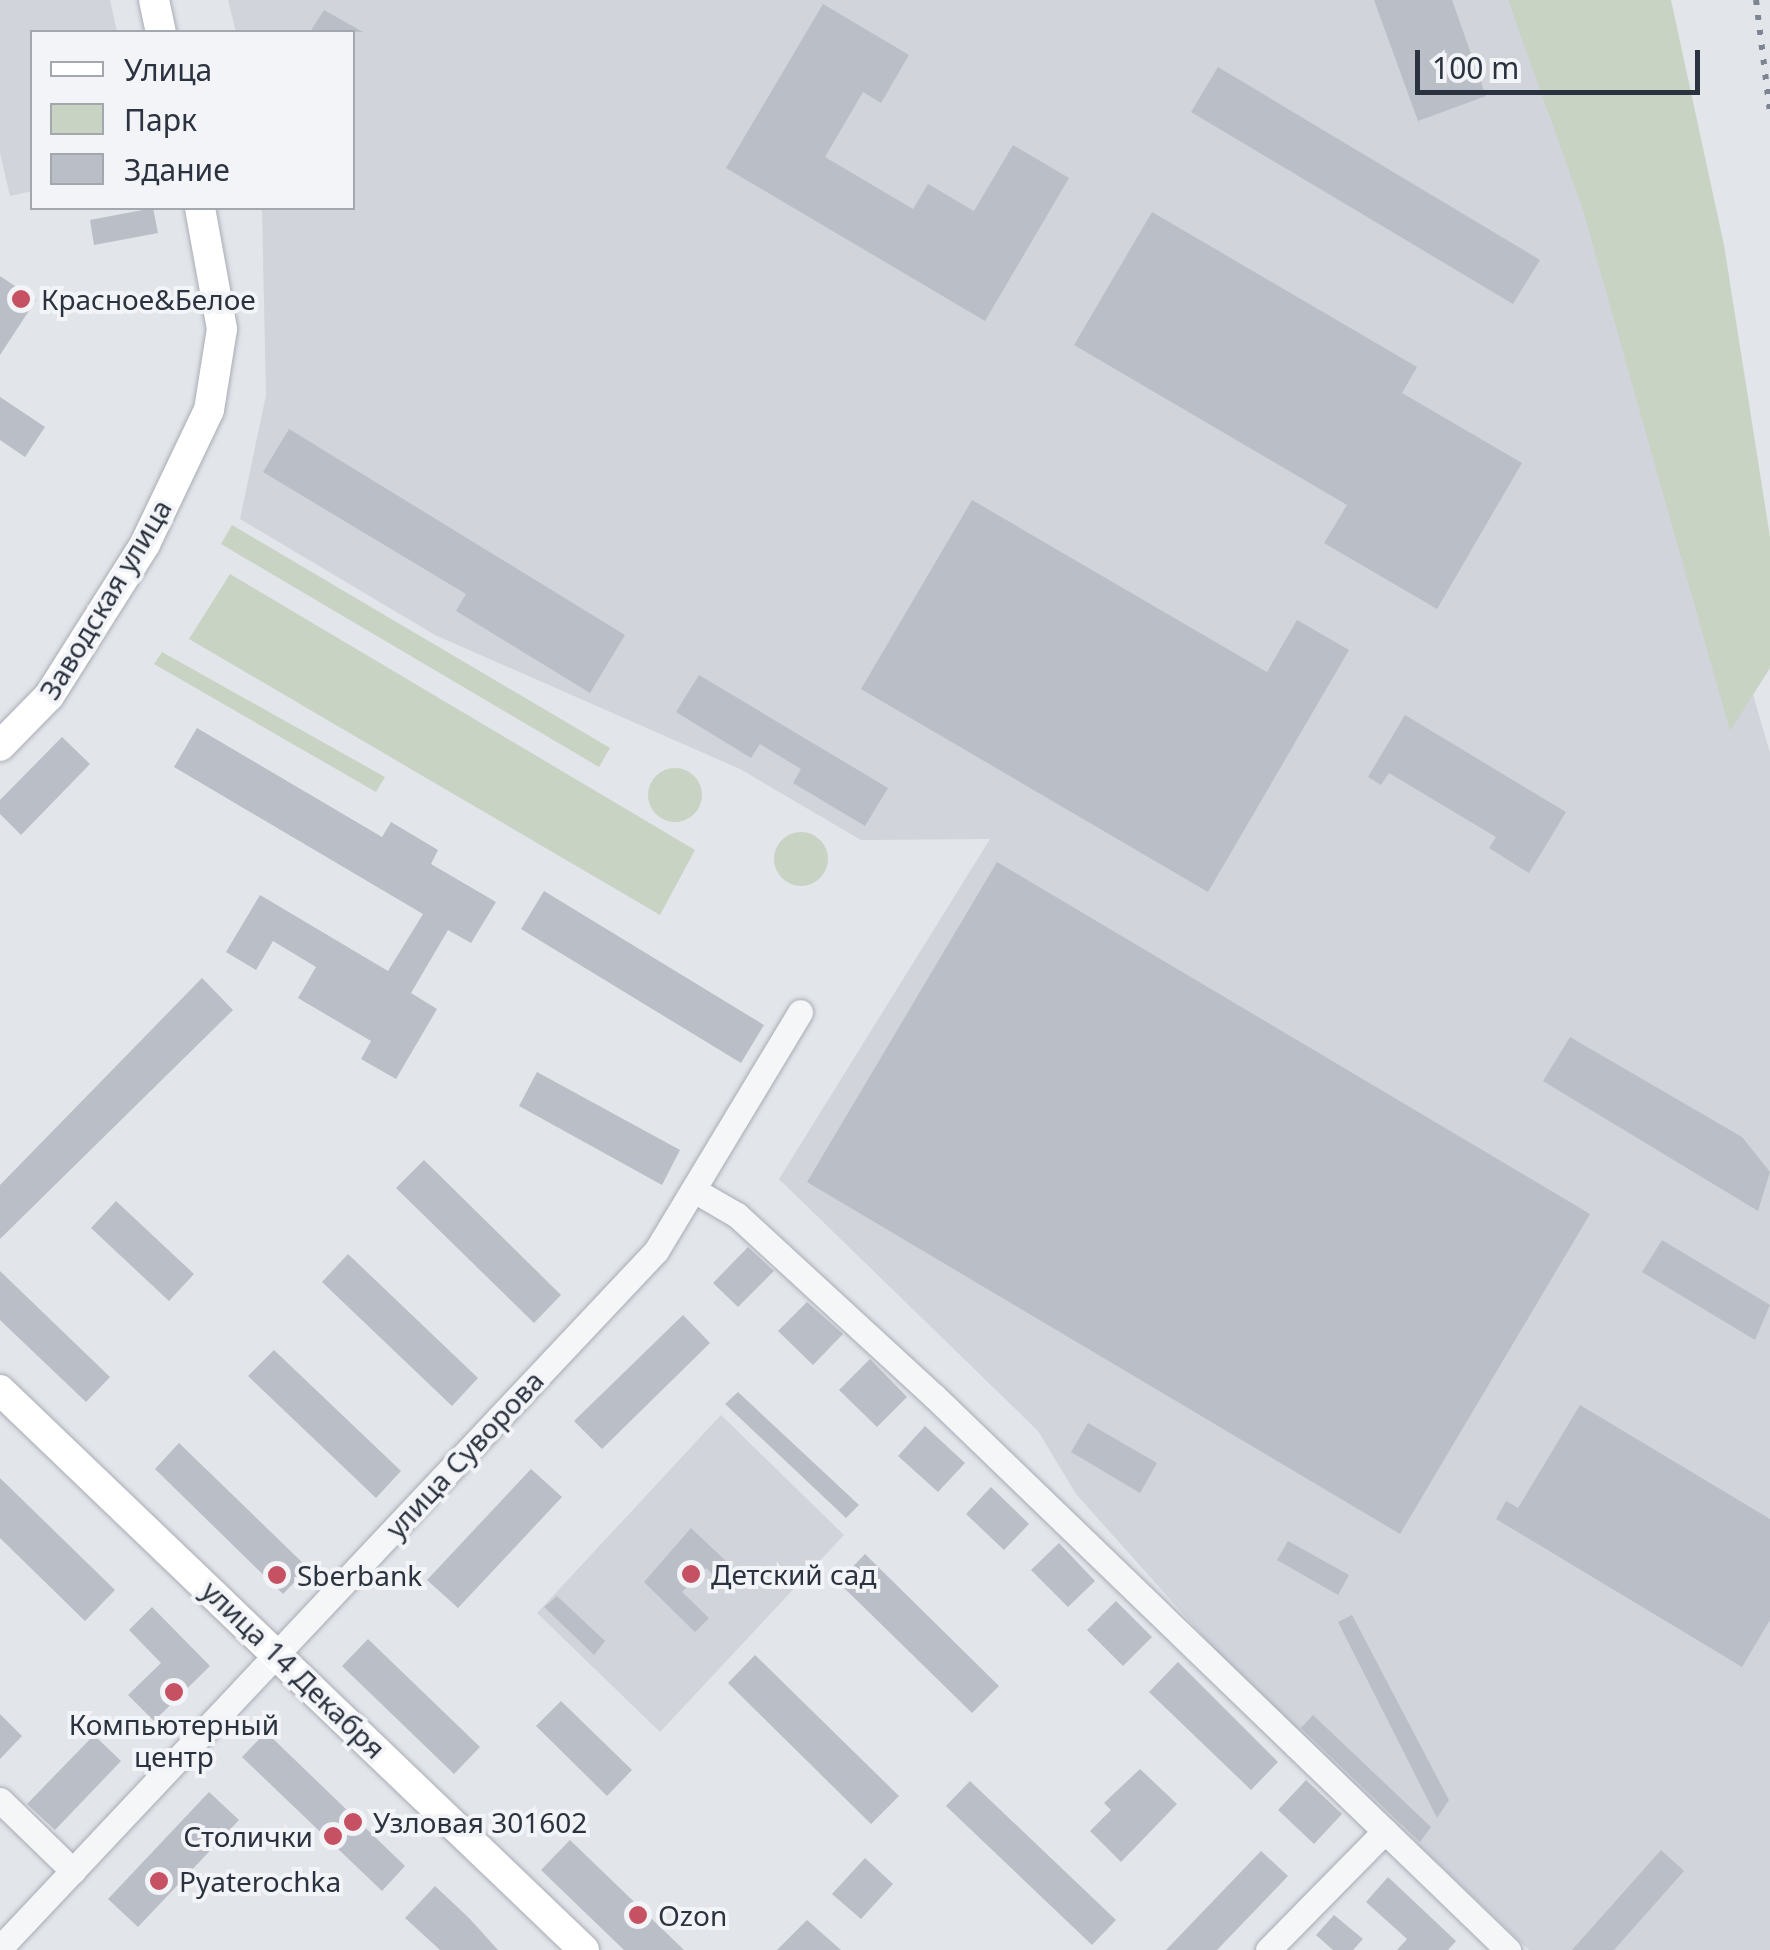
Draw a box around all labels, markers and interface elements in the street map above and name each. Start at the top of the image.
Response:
legend [30,30,355,210]
scale bar [1420,30,1705,92]
text: 100 m [1432,47,1519,88]
text: Улица [124,49,212,90]
text: Парк [124,99,197,140]
text: Здание [124,149,230,190]
place label: Красное&Белое [41,282,256,316]
marker: Красное&Белое [10,288,32,310]
street label: Заводская улица [32,493,178,705]
street label: улица Суворова [378,1363,550,1545]
place label: Детский сад [711,1557,876,1591]
place label: Sberbank [297,1558,422,1592]
marker: Детский сад [680,1563,702,1585]
marker: Sberbank [266,1564,288,1586]
street label: улица 14 Декабря [196,1573,392,1765]
marker: Компьютерный центр [163,1681,185,1703]
place label: Компьютерный центр [69,1707,279,1773]
place label: Узловая 301602 [373,1805,587,1839]
marker: Узловая 301602 [342,1811,364,1833]
place label: Столички [183,1819,313,1853]
marker: Столички [322,1825,344,1847]
place label: Pyaterochka [179,1864,341,1898]
marker: Pyaterochka [148,1870,170,1892]
place label: Ozon [658,1898,727,1932]
marker: Ozon [627,1904,649,1926]

